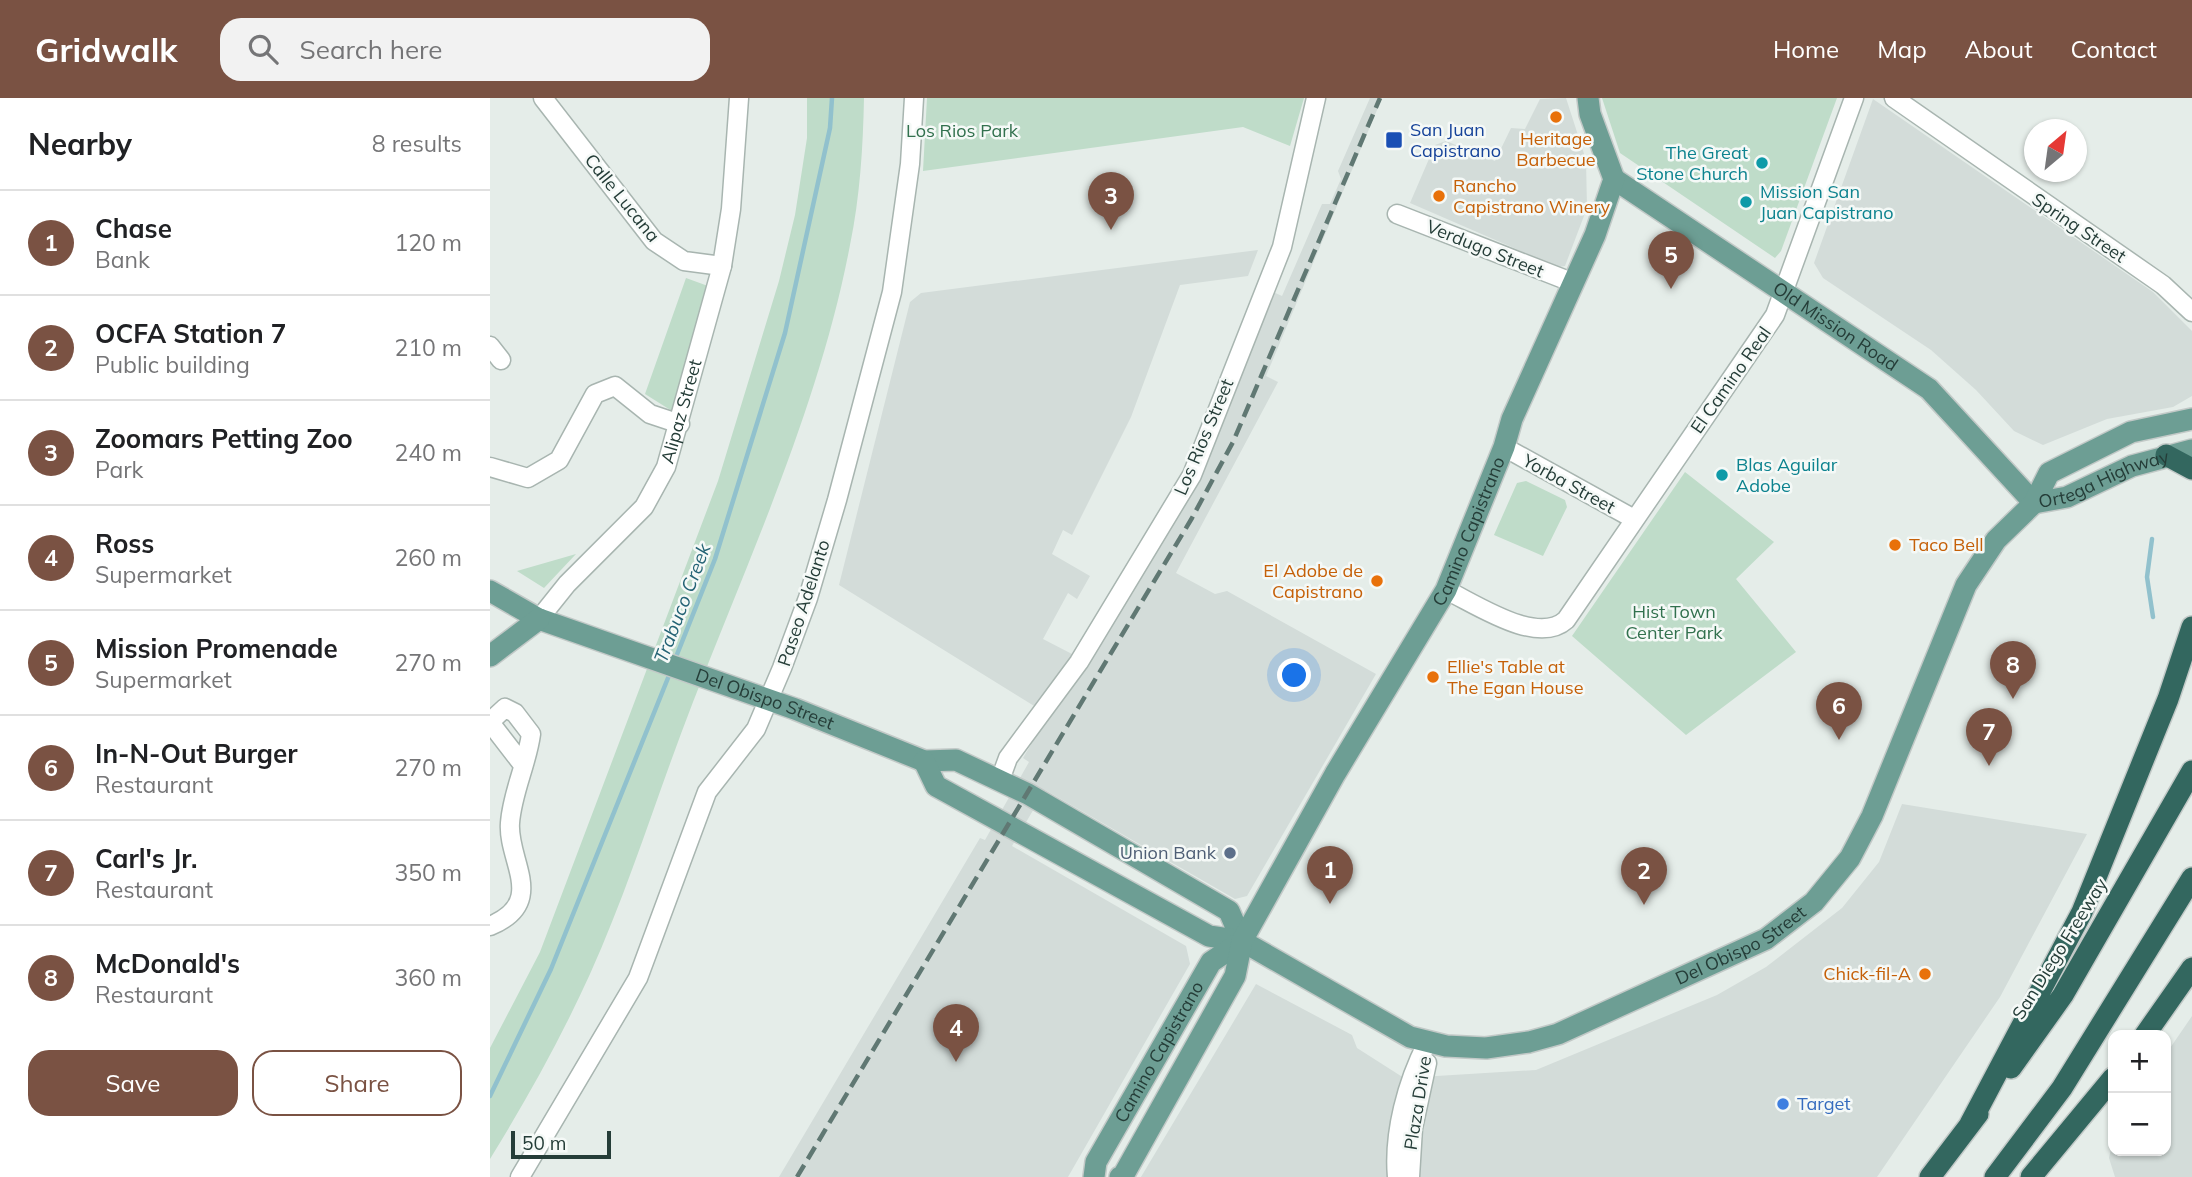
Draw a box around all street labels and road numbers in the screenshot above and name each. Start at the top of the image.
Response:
street label: Calle Lucana [580,149,665,246]
street label: Spring Street [2028,188,2131,268]
street label: Verdugo Street [1423,215,1547,283]
street label: Old Mission Road [1769,276,1902,376]
street label: El Camino Real [1685,322,1776,438]
street label: Alipaz Street [656,357,706,466]
street label: Los Rios Street [1169,375,1238,498]
street label: Ortega Highway [2037,445,2172,513]
street label: Yorba Street [1518,448,1620,518]
street label: Camino Capistrano [1427,453,1510,610]
street label: Paseo Adelanto [772,537,835,669]
street label: Del Obispo Street [693,663,838,735]
street label: San Diego Freeway [2007,874,2113,1024]
street label: Del Obispo Street [1672,901,1810,990]
street label: Camino Capistrano [1109,977,1209,1127]
street label: Plaza Drive [1399,1054,1436,1152]

